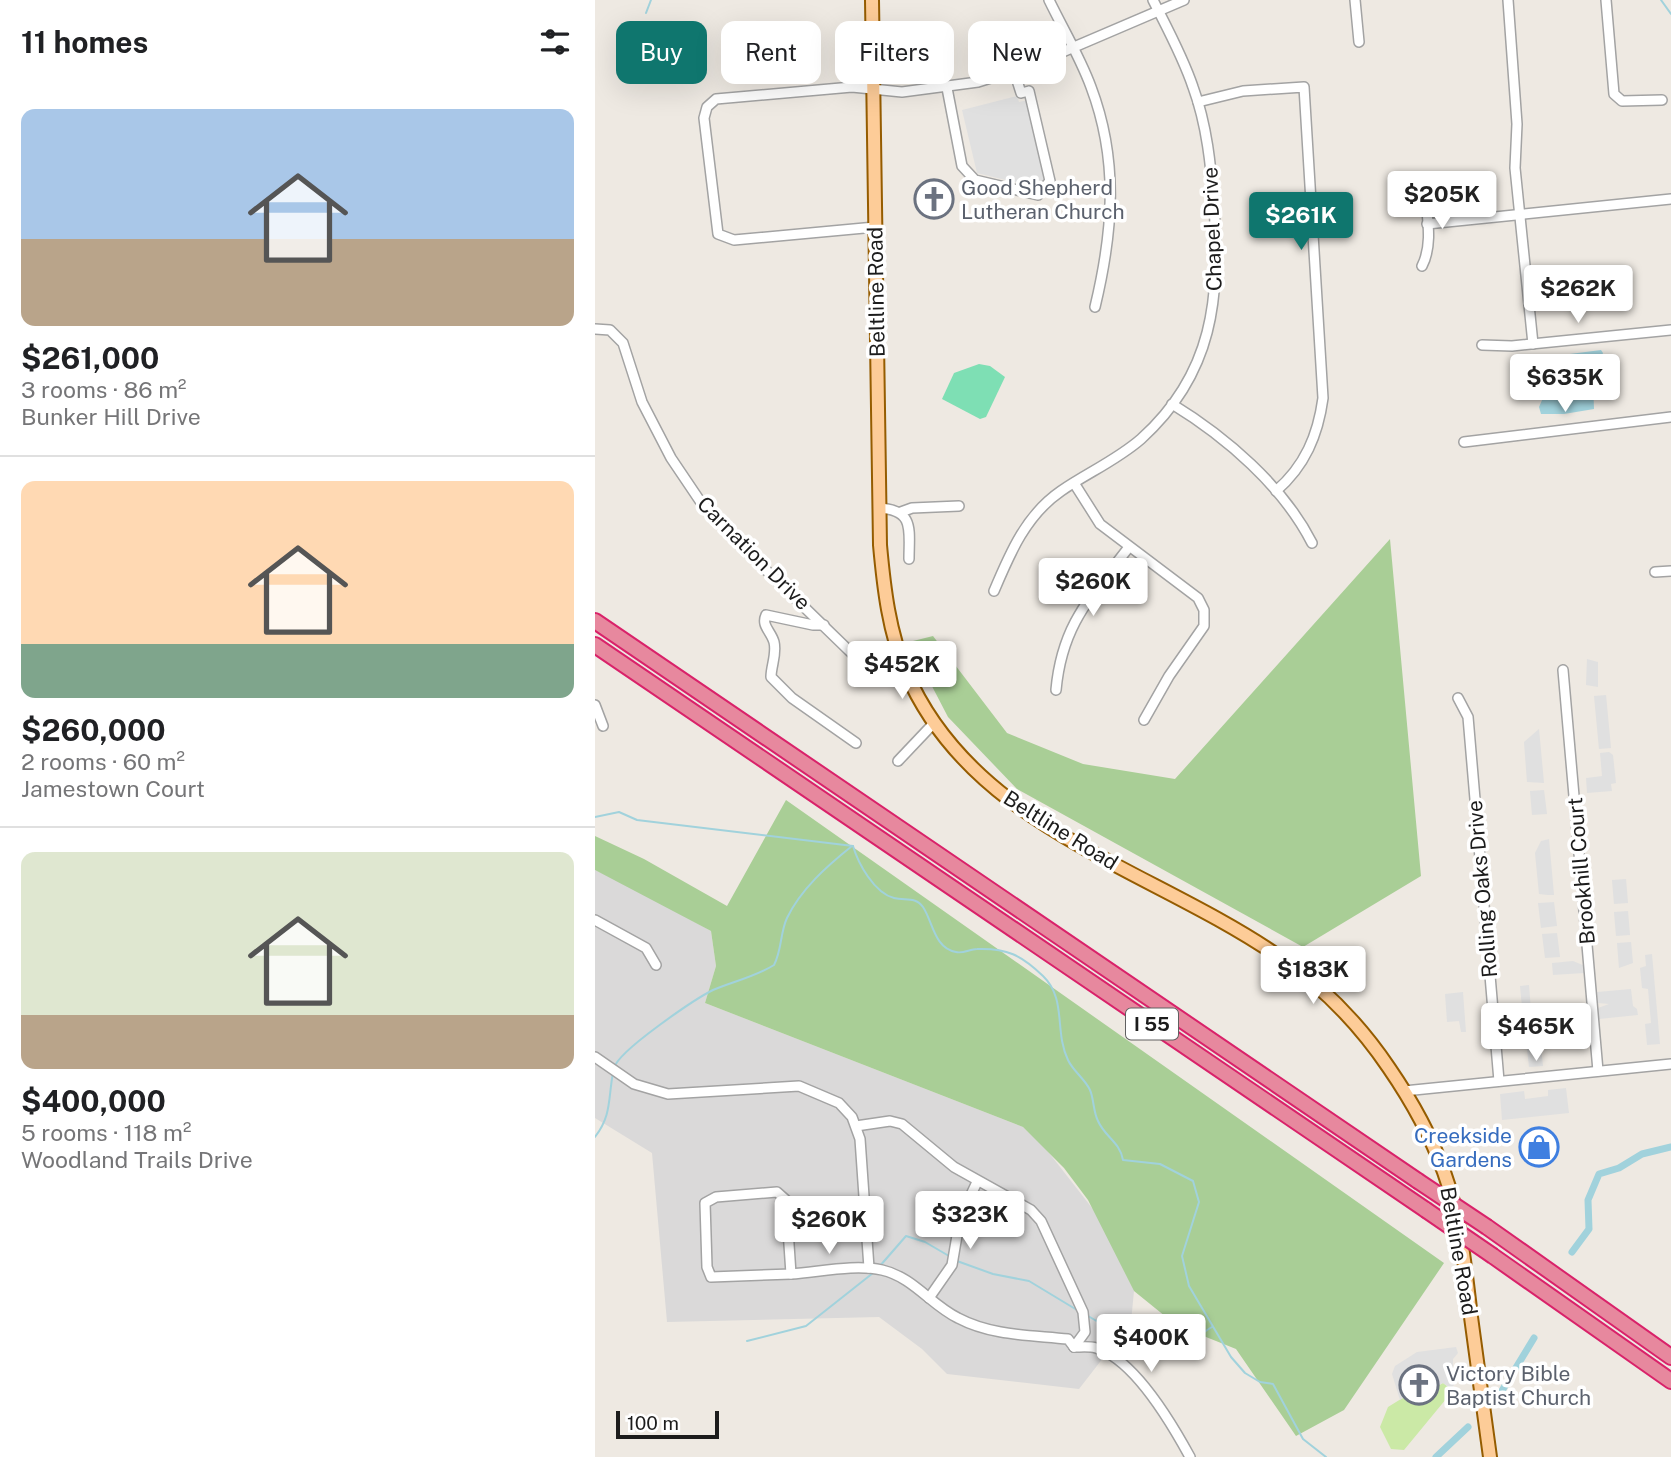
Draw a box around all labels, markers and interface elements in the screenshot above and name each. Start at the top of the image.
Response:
chip: Buy [616,21,707,84]
chip: Rent [721,21,821,84]
chip: Filters [835,21,954,84]
chip: New [968,21,1066,84]
icon: filters [536,23,574,61]
text: 11 homes [21,24,148,60]
icon: home [235,155,361,281]
street label: Chapel Drive [1197,166,1227,292]
pin: $205K [1393,172,1491,231]
place label: Good Shepherd Lutheran Church [961,175,1125,224]
church icon: Good Shepherd Lutheran Church [913,178,955,220]
text: $205K [1403,180,1481,207]
pin: $261K [1252,192,1350,252]
text: $261K [1265,201,1337,228]
street label: Beltline Road [862,227,890,357]
pin: $262K [1529,266,1627,325]
text: $262K [1540,274,1616,301]
text: $261,000 [21,340,159,376]
pin: $635K [1516,354,1614,414]
text: $635K [1526,363,1604,390]
text: 3 rooms · 86 m² [21,376,187,403]
text: Bunker Hill Drive [21,403,201,430]
street label: Carnation Drive [692,491,816,615]
icon: home [235,527,361,653]
pin: $260K [1044,558,1142,618]
text: $260K [1055,567,1131,594]
pin: $452K [853,642,951,701]
text: $452K [863,650,941,677]
text: $260,000 [21,712,166,748]
text: 2 rooms · 60 m² [21,748,185,775]
text: Jamestown Court [21,775,205,802]
street label: Beltline Road [999,785,1123,875]
street label: Brookhill Court [1562,797,1600,945]
street label: Rolling Oaks Drive [1462,799,1502,979]
icon: home [235,898,361,1024]
pin: $183K [1264,946,1362,1006]
text: $183K [1277,955,1349,982]
pin: $465K [1487,1004,1585,1063]
road number: I 55 [1126,1008,1178,1040]
text: $465K [1497,1012,1575,1039]
text: $400,000 [21,1083,166,1119]
text: 5 rooms · 118 m² [21,1119,191,1146]
place label: Creekside Gardens [1414,1123,1512,1172]
shop icon: Creekside Gardens [1518,1126,1560,1168]
text: Woodland Trails Drive [21,1146,253,1173]
street label: Beltline Road [1435,1185,1483,1317]
pin: $323K [921,1192,1019,1251]
pin: $260K [780,1196,878,1256]
text: $323K [931,1200,1009,1227]
text: $260K [791,1205,867,1232]
pin: $400K [1102,1314,1200,1374]
text: $400K [1113,1323,1189,1350]
place label: Victory Bible Baptist Church [1446,1361,1591,1410]
church icon: Victory Bible Baptist Church [1398,1364,1440,1406]
scale bar [616,1408,719,1440]
text: 100 m [627,1412,679,1434]

